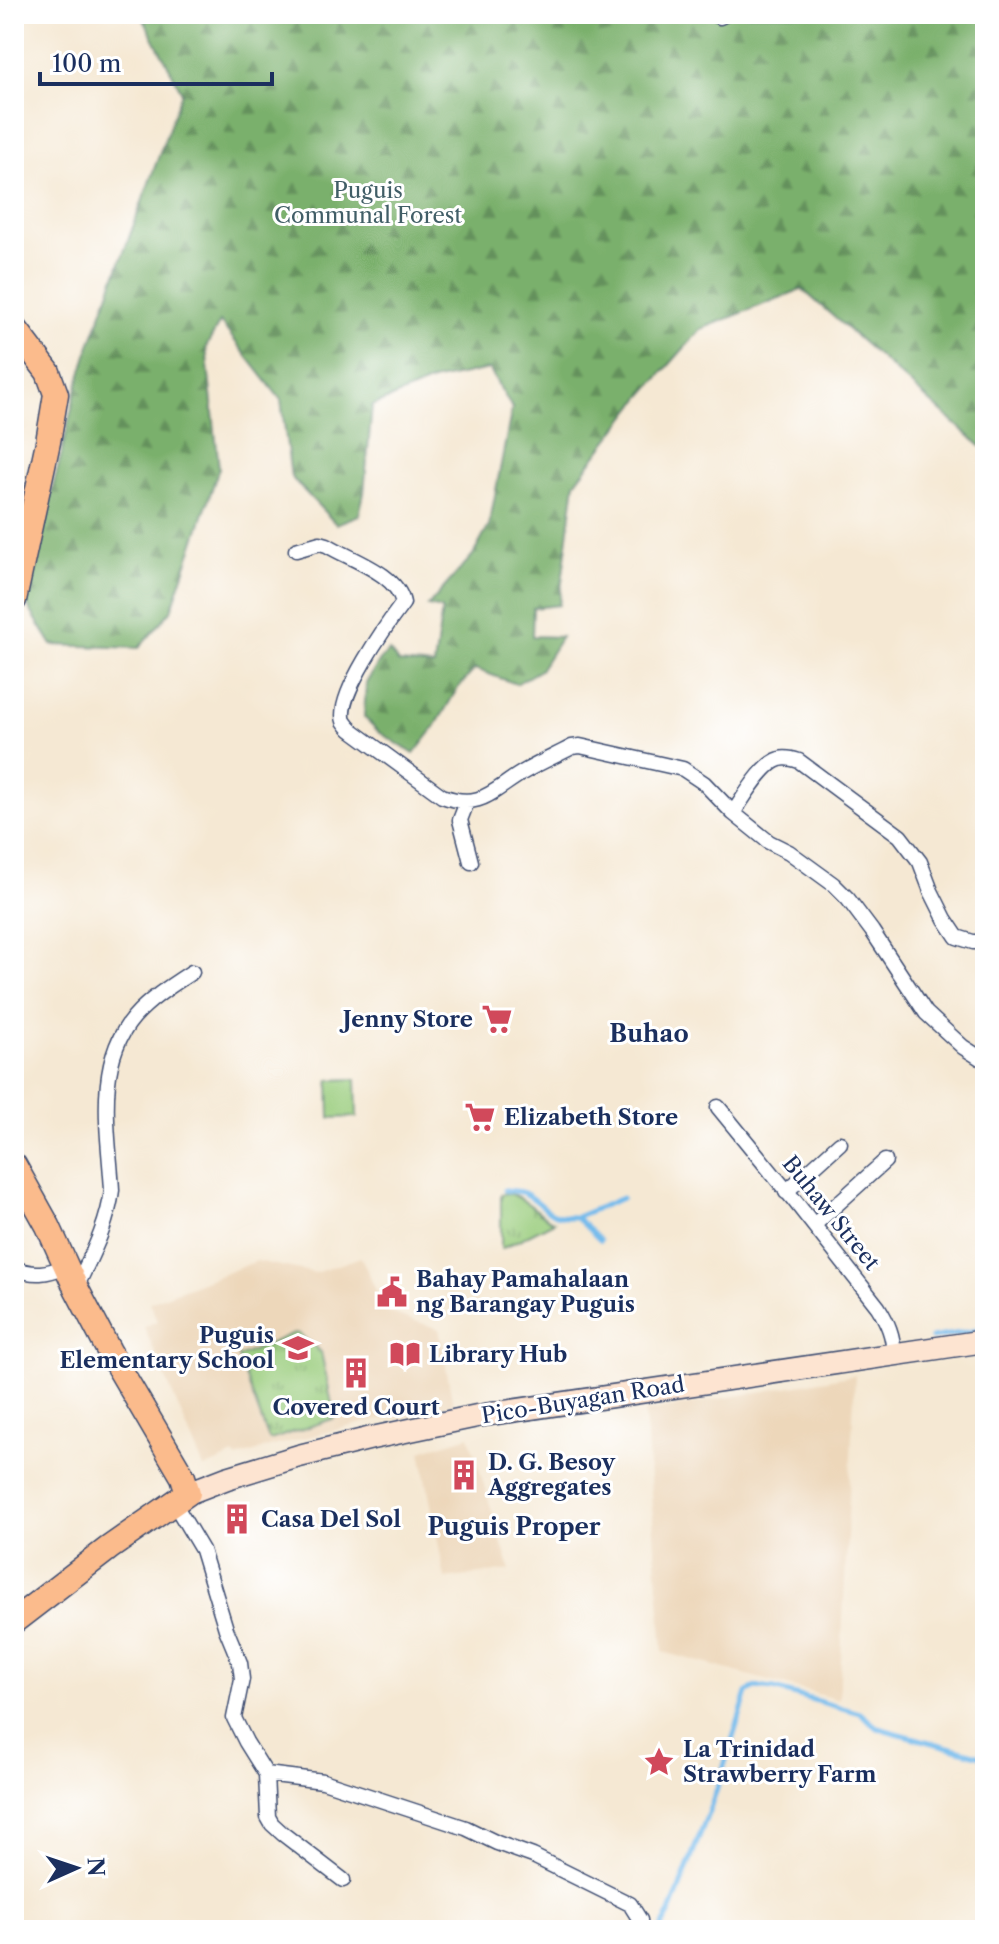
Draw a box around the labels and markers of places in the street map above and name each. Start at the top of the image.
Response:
supermarket icon: Jenny Store [480,1002,514,1036]
place label: Jenny Store [339,1006,473,1033]
supermarket icon: Elizabeth Store [463,1100,497,1134]
place label: Elizabeth Store [504,1104,678,1131]
place label: Bahay Pamahalaan ng Barangay Puguis [416,1266,635,1318]
public building icon: Bahay Pamahalaan ng Barangay Puguis [375,1275,409,1309]
place label: Puguis Elementary School [59,1322,274,1374]
school or university icon: Puguis Elementary School [281,1331,315,1365]
library icon: Library Hub [388,1337,422,1371]
place label: Library Hub [429,1341,567,1368]
building icon: Covered Court [339,1356,373,1390]
place label: Covered Court [273,1394,440,1421]
place label: D. G. Besoy Aggregates [487,1449,616,1501]
building icon: D. G. Besoy Aggregates [447,1458,481,1492]
building icon: Casa Del Sol [220,1502,254,1536]
place label: Casa Del Sol [261,1506,401,1533]
place label: La Trinidad Strawberry Farm [683,1736,876,1788]
place icon: La Trinidad Strawberry Farm [642,1745,676,1779]

